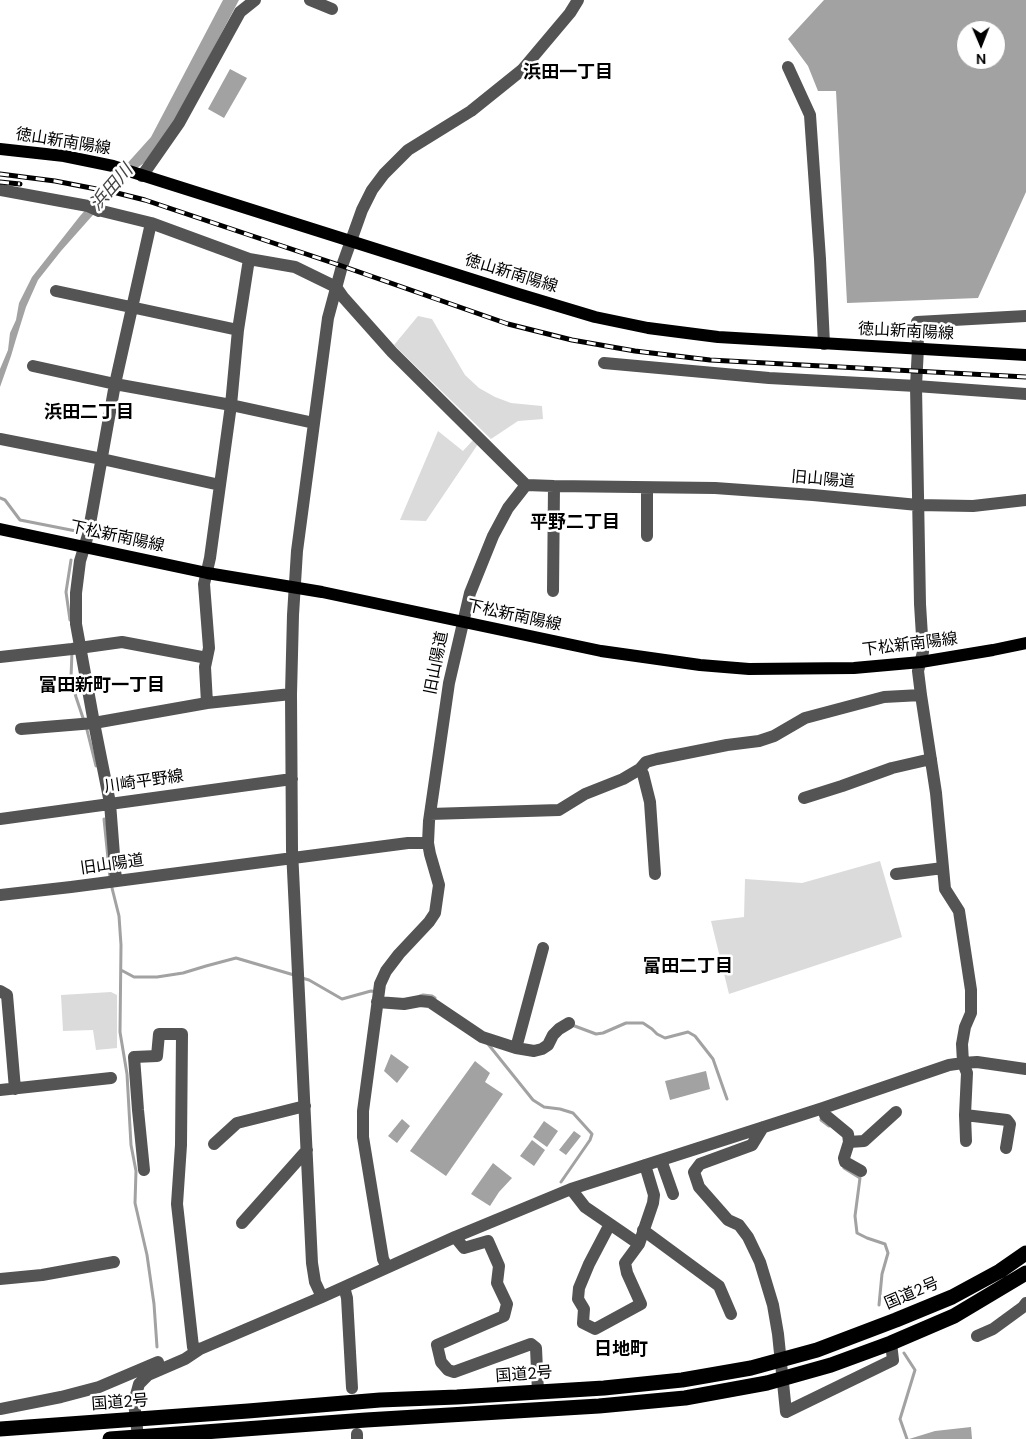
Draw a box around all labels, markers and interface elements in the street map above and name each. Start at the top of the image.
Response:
north arrow [956,20,1006,70]
text: N [976,50,987,68]
district label: 浜田一丁目 [523,62,613,84]
street label: 徳山新南陽線 [14,125,112,159]
water label: 浜田川 [86,161,138,215]
street label: 徳山新南陽線 [462,251,560,297]
street label: 徳山新南陽線 [858,320,954,344]
district label: 浜田二丁目 [44,402,134,424]
street label: 旧山陽道 [790,468,856,492]
district label: 平野二丁目 [530,512,620,534]
street label: 下松新南陽線 [68,518,166,556]
street label: 下松新南陽線 [465,597,563,635]
street label: 旧山陽道 [421,630,453,696]
street label: 下松新南陽線 [861,630,959,660]
district label: 富田新町一丁目 [39,675,165,697]
street label: 川崎平野線 [103,767,185,797]
street label: 旧山陽道 [79,851,145,879]
district label: 富田二丁目 [643,956,733,978]
street label: 国道2号 [882,1274,942,1314]
district label: 日地町 [594,1339,648,1361]
street label: 国道2号 [495,1363,553,1387]
street label: 国道2号 [91,1391,149,1415]

